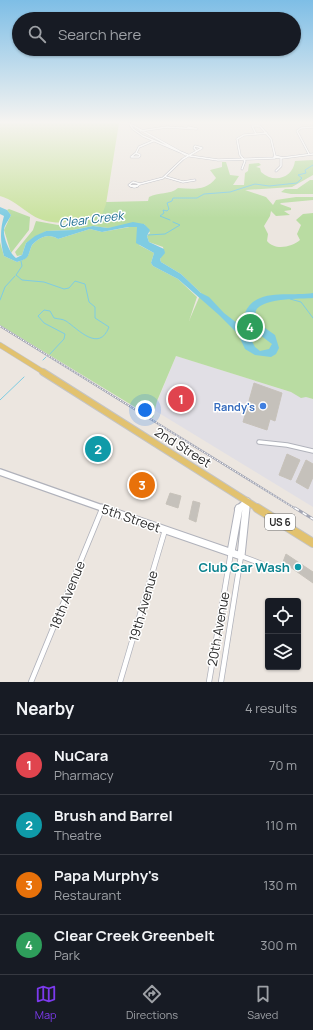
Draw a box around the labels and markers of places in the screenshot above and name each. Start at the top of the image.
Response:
pin: 4 [237,312,263,342]
pin: 1 [168,384,194,414]
place label: Randy's [214,399,255,414]
marker: Randy's [258,401,268,411]
pin: 2 [85,434,111,464]
pin: 3 [129,470,155,500]
place label: Club Car Wash [198,558,290,576]
marker: Club Car Wash [293,562,303,572]

